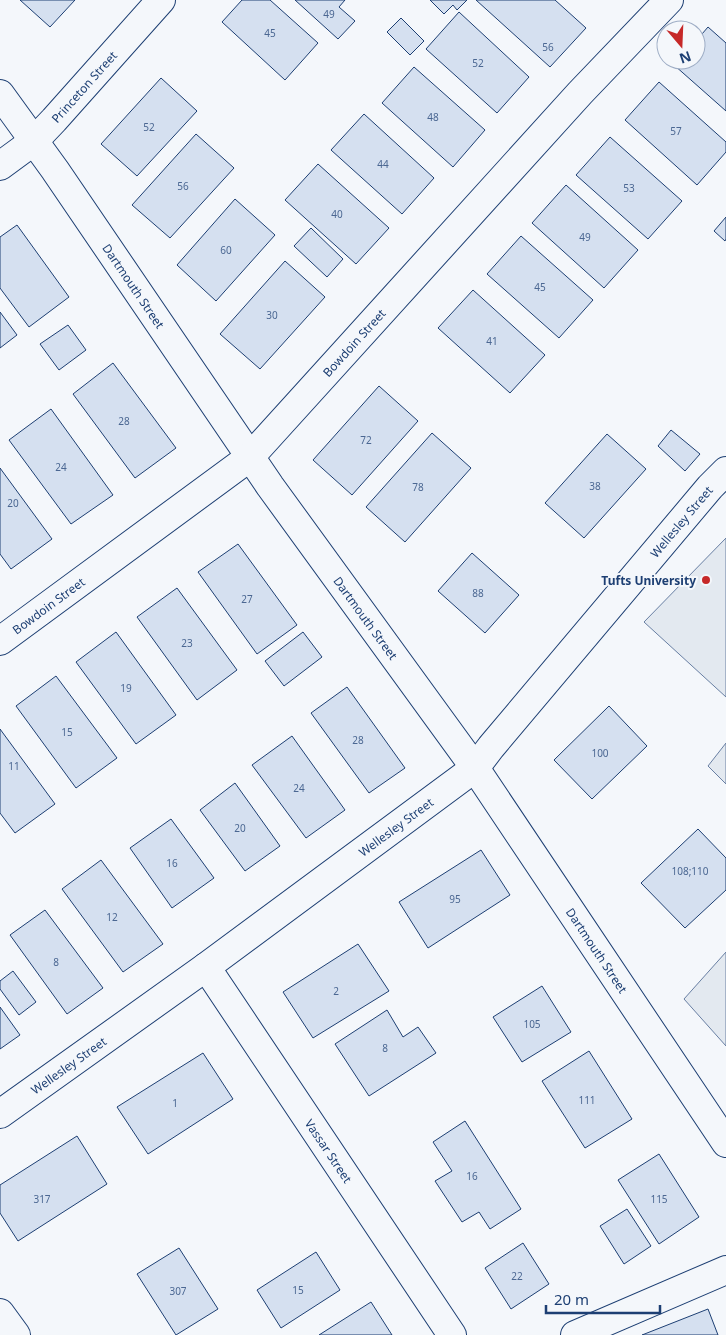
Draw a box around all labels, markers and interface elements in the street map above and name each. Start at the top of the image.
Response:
house number: 49 [323,7,335,21]
north arrow [656,20,706,70]
house number: 45 [264,26,276,40]
house number: 56 [542,40,554,54]
street label: Princeton Street [47,46,121,126]
text: N [677,47,694,69]
house number: 52 [472,56,484,70]
house number: 48 [427,110,439,124]
house number: 52 [143,120,155,134]
house number: 57 [670,124,682,138]
house number: 44 [377,157,389,171]
house number: 56 [177,179,189,193]
house number: 53 [623,181,635,195]
house number: 40 [331,207,343,221]
house number: 49 [579,230,591,244]
street label: Dartmouth Street [99,240,169,332]
house number: 60 [220,243,232,257]
house number: 45 [534,280,546,294]
street label: Bowdoin Street [319,304,390,380]
house number: 30 [266,308,278,322]
house number: 41 [486,334,498,348]
house number: 28 [118,414,130,428]
house number: 72 [360,433,372,447]
house number: 24 [55,460,67,474]
house number: 38 [589,479,601,493]
house number: 78 [412,480,424,494]
street label: Wellesley Street [646,481,717,561]
house number: 20 [7,496,19,510]
place label: Tufts University [601,572,696,589]
street label: Bowdoin Street [9,573,89,638]
street label: Dartmouth Street [330,573,402,663]
marker: Tufts University [700,574,712,586]
house number: 88 [472,586,484,600]
house number: 27 [241,592,253,606]
house number: 23 [181,636,193,650]
house number: 19 [120,681,132,695]
house number: 15 [61,725,73,739]
house number: 28 [352,733,364,747]
house number: 100 [591,746,609,760]
house number: 11 [8,759,20,773]
house number: 24 [293,781,305,795]
street label: Wellesley Street [355,793,437,860]
house number: 20 [234,821,246,835]
house number: 16 [166,856,178,870]
house number: 108;110 [672,864,709,878]
house number: 95 [449,892,461,906]
street label: Dartmouth Street [562,904,632,997]
house number: 12 [106,910,118,924]
house number: 8 [53,955,59,969]
house number: 2 [333,984,339,998]
house number: 105 [523,1017,541,1031]
street label: Wellesley Street [27,1032,110,1098]
house number: 8 [382,1041,388,1055]
house number: 111 [578,1093,596,1107]
house number: 1 [172,1096,178,1110]
street label: Vassar Street [301,1115,357,1187]
house number: 16 [466,1169,478,1183]
house number: 317 [33,1192,51,1206]
house number: 115 [650,1192,668,1206]
house number: 22 [511,1269,523,1283]
scale bar [546,1282,660,1314]
house number: 15 [292,1283,304,1297]
house number: 307 [169,1284,187,1298]
text: 20 m [554,1289,589,1309]

